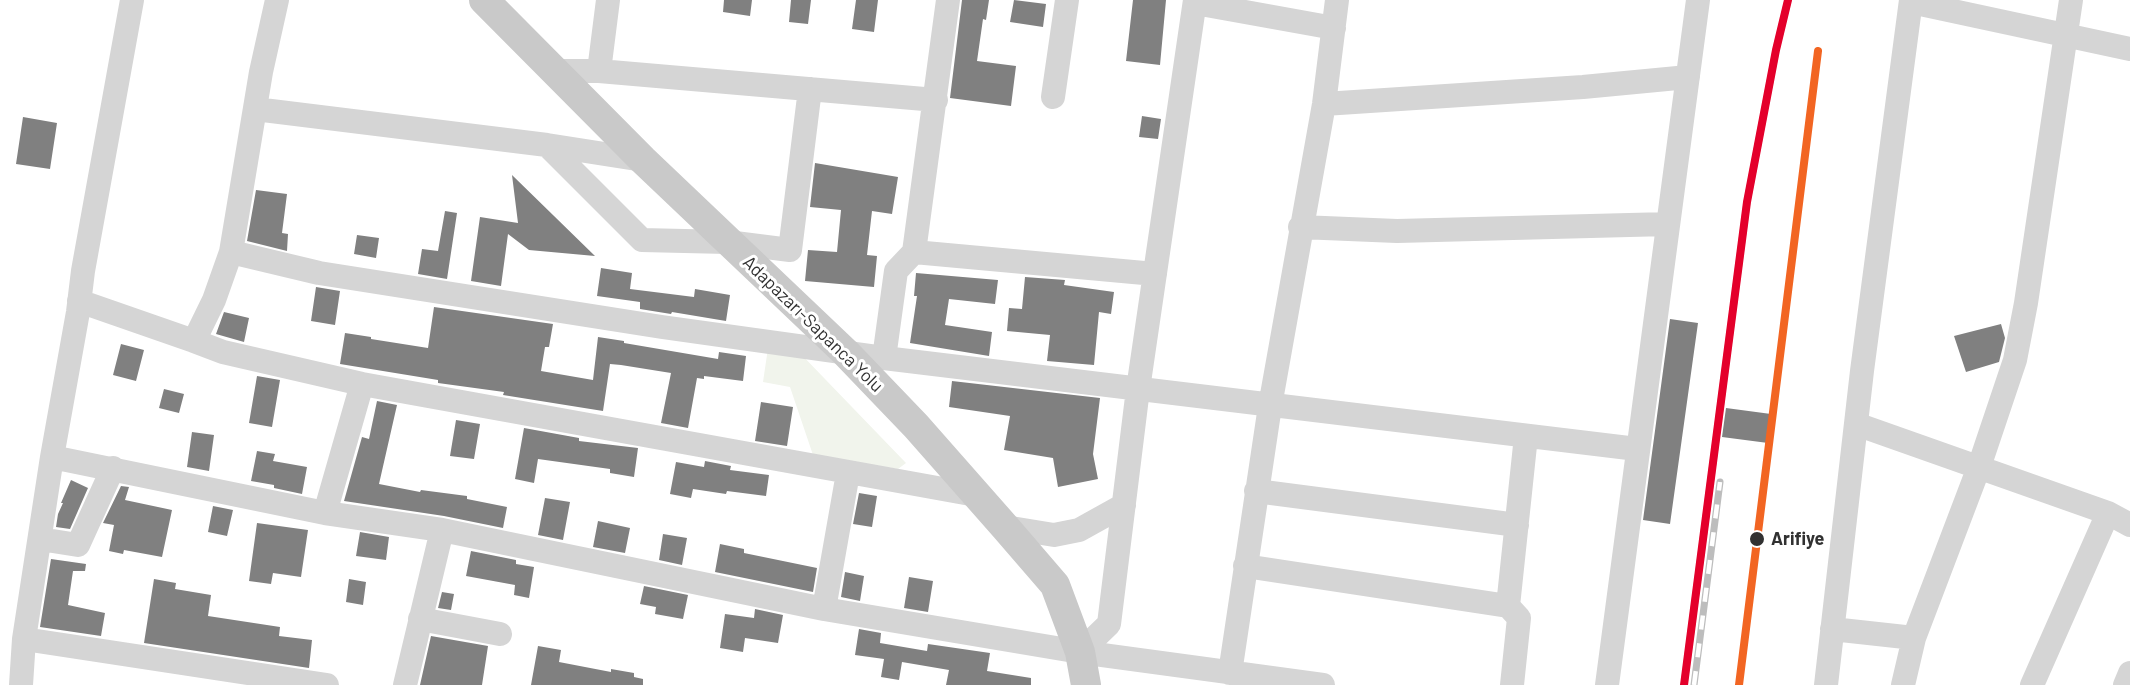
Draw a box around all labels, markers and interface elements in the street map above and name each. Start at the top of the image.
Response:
street label: Adapazarı-Sapanca Yolu [738,251,888,397]
place label: Arifiye [1771,528,1824,550]
marker: Arifiye [1748,530,1766,548]

